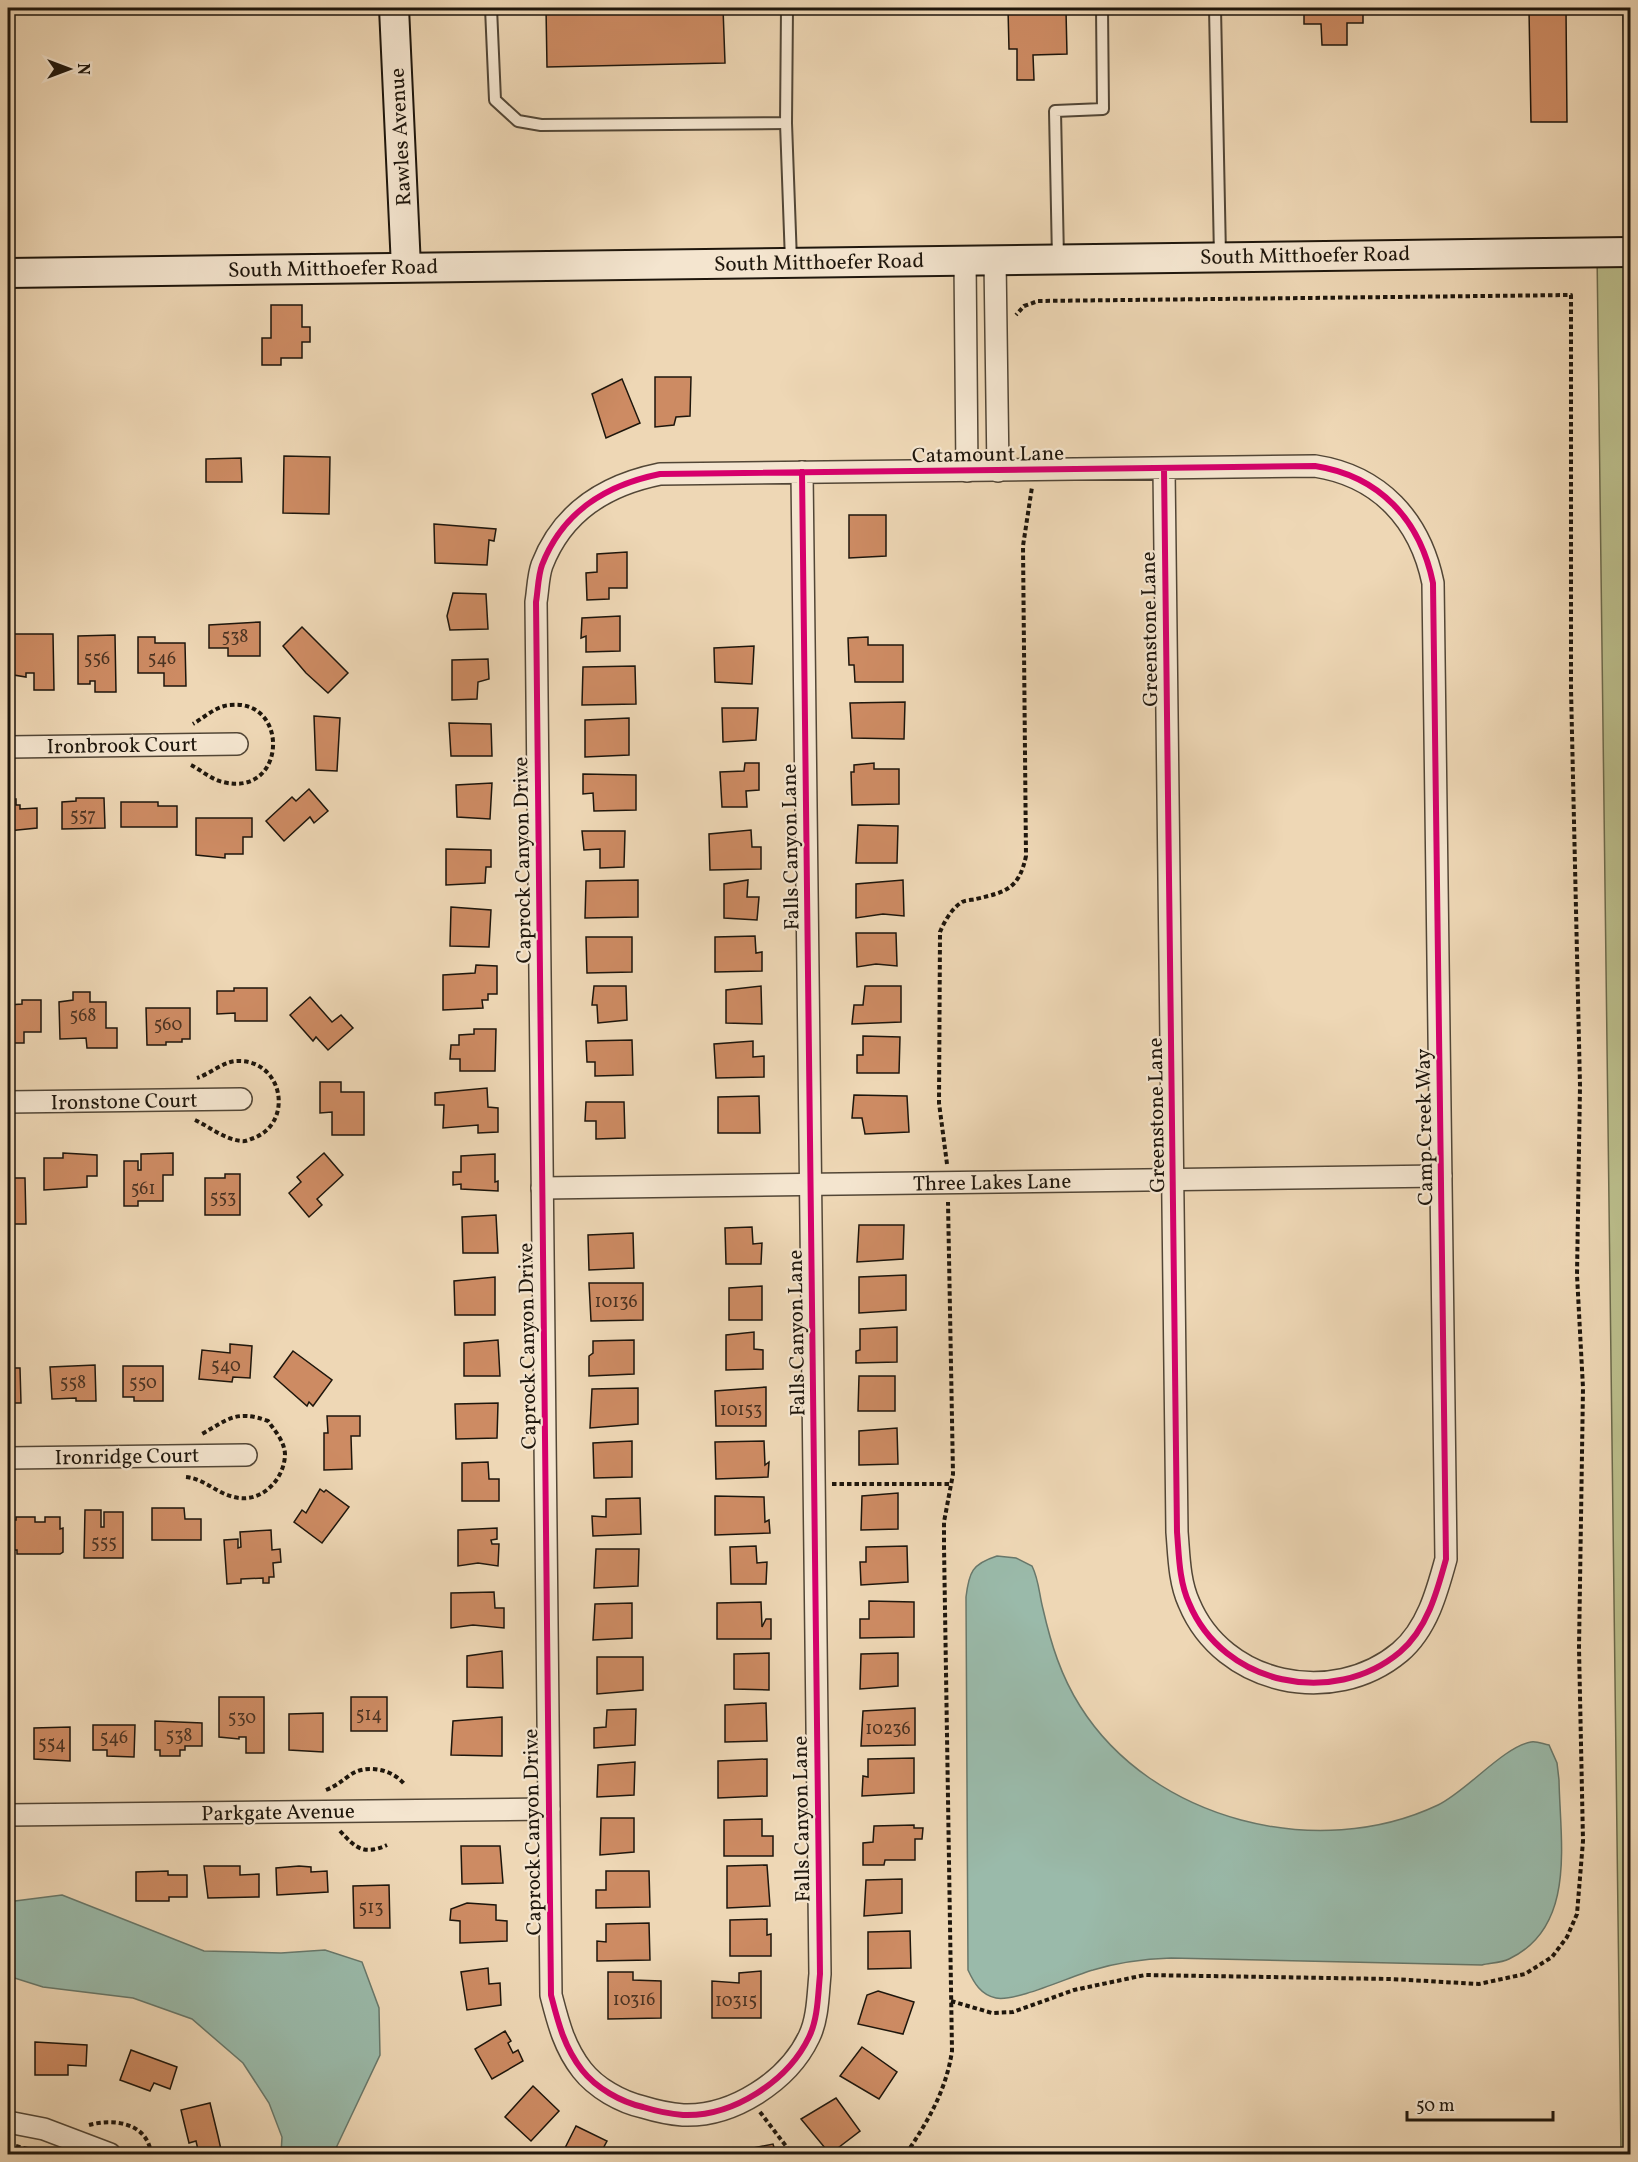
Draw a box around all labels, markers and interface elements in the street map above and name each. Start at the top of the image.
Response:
north arrow [39,39,99,99]
text: N [71,63,93,75]
street label: Rawles Avenue [383,67,420,207]
street label: South Mitthoefer Road [1200,240,1410,273]
street label: South Mitthoefer Road [714,247,924,280]
street label: South Mitthoefer Road [228,253,438,286]
street label: Catamount Lane [912,440,1064,471]
street label: Greenstone Lane [1135,551,1166,707]
house number: 538 [221,625,249,650]
house number: 556 [84,647,110,672]
house number: 546 [148,647,176,672]
street label: Ironbrook Court [46,731,198,762]
street label: Caprock Canyon Drive [507,756,540,964]
street label: Falls Canyon Lane [776,763,807,931]
house number: 557 [70,804,96,829]
house number: 568 [70,1004,96,1029]
house number: 560 [154,1013,182,1038]
street label: Greenstone Lane [1142,1037,1173,1193]
street label: Camp Creek Way [1410,1047,1441,1206]
street label: Ironstone Court [50,1087,198,1118]
street label: Three Lakes Lane [913,1168,1072,1199]
house number: 561 [131,1177,155,1202]
house number: 553 [210,1186,236,1211]
street label: Caprock Canyon Drive [512,1242,545,1450]
street label: Falls Canyon Lane [782,1249,813,1417]
house number: 10136 [594,1290,638,1315]
house number: 540 [211,1354,241,1379]
house number: 558 [60,1371,86,1396]
house number: 550 [129,1371,157,1396]
house number: 10153 [720,1398,762,1423]
street label: Ironridge Court [54,1442,200,1473]
house number: 555 [91,1531,117,1556]
house number: 514 [356,1703,382,1728]
house number: 530 [228,1706,256,1731]
house number: 10236 [865,1717,911,1742]
house number: 538 [165,1724,193,1749]
house number: 546 [100,1726,128,1751]
street label: Caprock Canyon Drive [517,1728,550,1936]
house number: 554 [38,1732,66,1757]
street label: Falls Canyon Lane [787,1735,818,1903]
street label: Parkgate Avenue [201,1798,355,1829]
house number: 513 [359,1896,383,1921]
house number: 10316 [613,1988,655,2013]
house number: 10315 [715,1989,757,2014]
scale bar [1407,2084,1552,2122]
text: 50 m [1416,2094,1455,2119]

